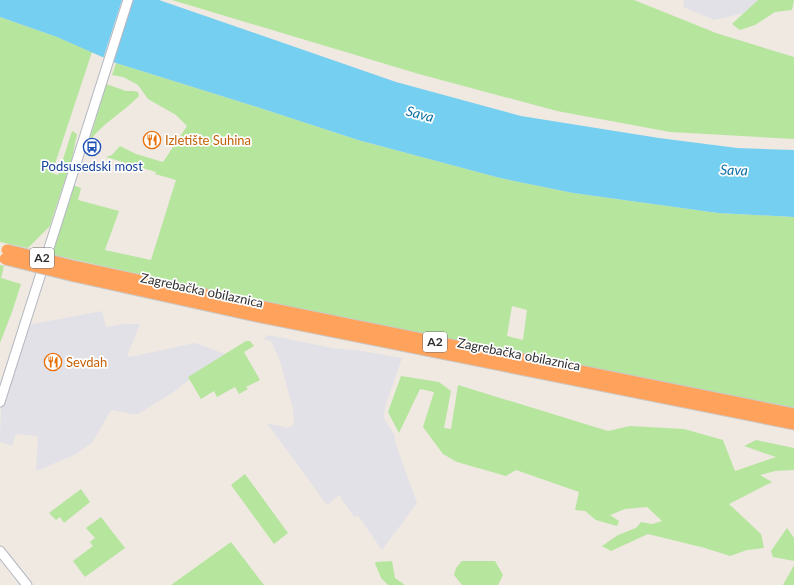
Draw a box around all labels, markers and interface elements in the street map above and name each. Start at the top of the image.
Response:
water label: Sava [404,102,436,125]
restaurant icon: Izletište Suhina [142,130,162,150]
place label: Izletište Suhina [165,132,251,148]
bus stop icon: Podsusedski most [82,137,102,157]
place label: Podsusedski most [41,158,143,174]
water label: Sava [720,161,748,178]
road number: A2 [30,248,54,268]
street label: Zagrebačka obilaznica [139,269,265,311]
road number: A2 [423,332,447,352]
street label: Zagrebačka obilaznica [456,334,582,374]
restaurant icon: Sevdah [43,352,63,372]
place label: Sevdah [66,354,107,370]

